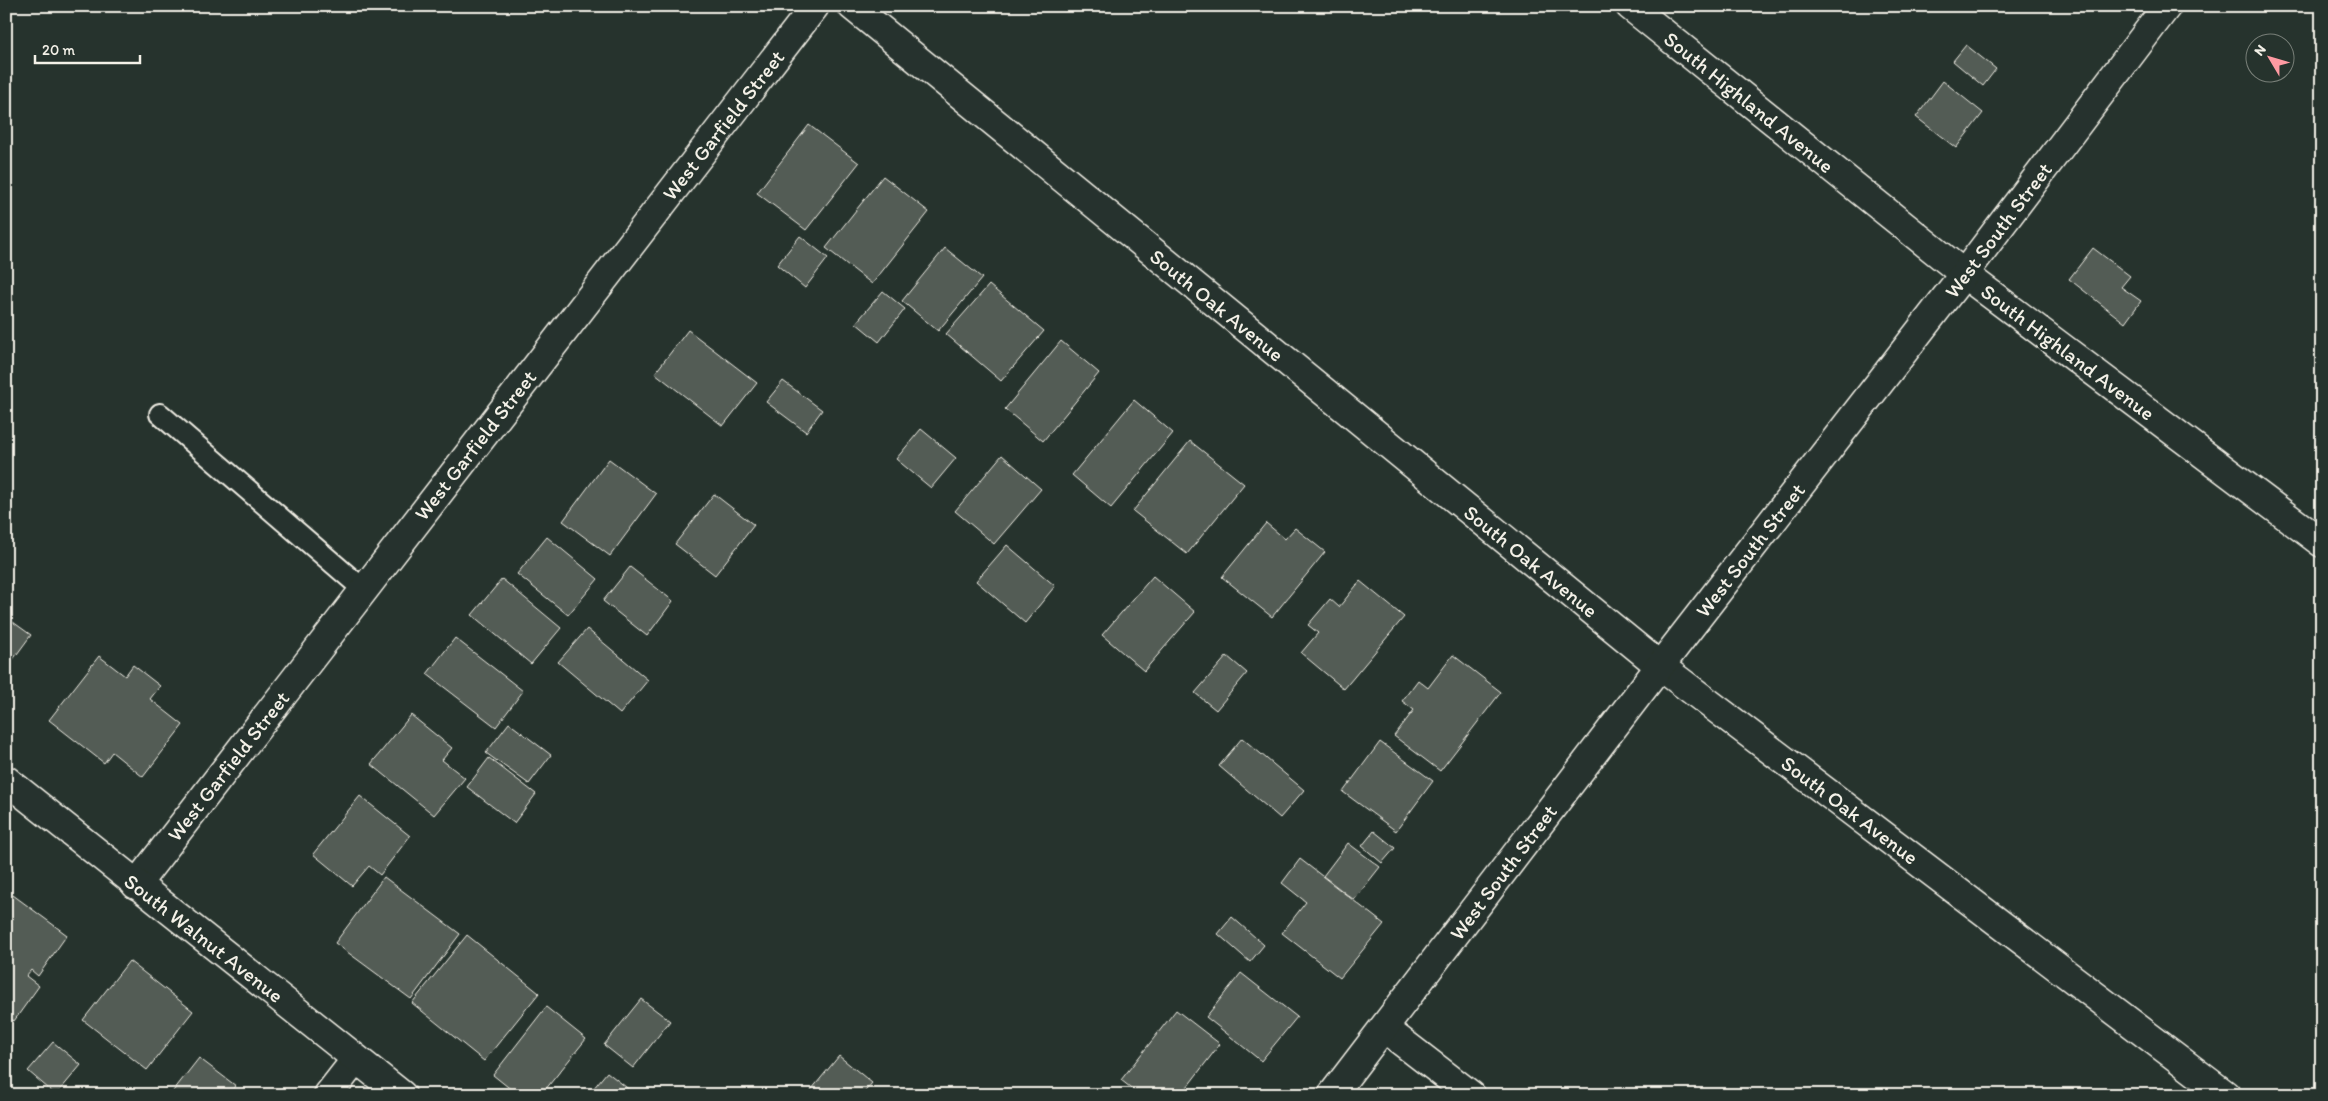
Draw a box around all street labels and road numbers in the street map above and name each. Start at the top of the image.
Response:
street label: South Highland Avenue [1659,26,1839,178]
street label: West Garfield Street [657,45,789,205]
street label: West South Street [1939,157,2057,303]
street label: South Oak Avenue [1145,243,1289,367]
street label: South Highland Avenue [1976,278,2160,426]
street label: West Garfield Street [409,365,541,525]
street label: West South Street [1690,478,1810,622]
street label: South Oak Avenue [1459,499,1603,623]
street label: West Garfield Street [162,686,294,846]
street label: South Oak Avenue [1777,750,1923,870]
street label: West South Street [1444,799,1562,945]
street label: South Walnut Avenue [120,868,288,1008]

